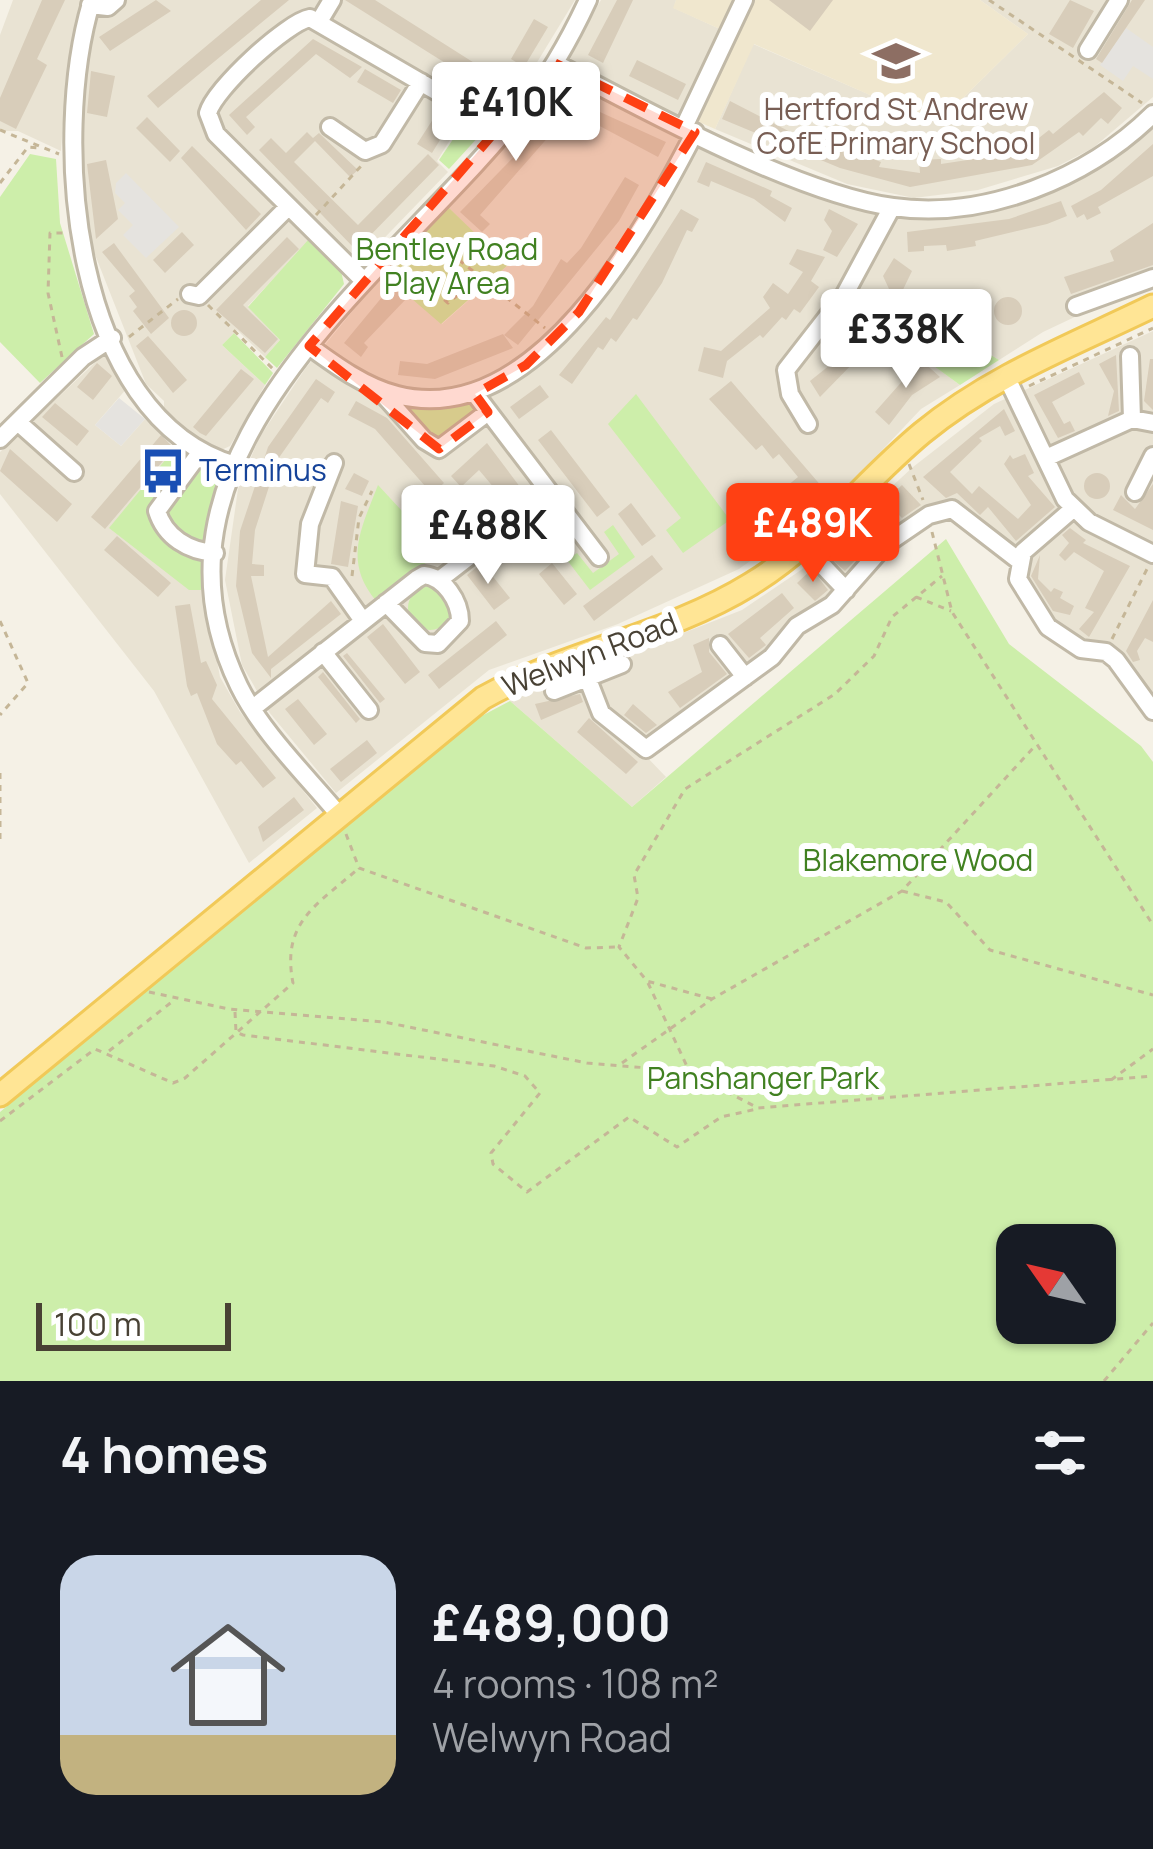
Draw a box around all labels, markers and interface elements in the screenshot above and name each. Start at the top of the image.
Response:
school or university icon: Hertford St Andrew CofE Primary School [871,36,921,86]
pin: £410K [432,62,600,164]
text: £410K [459,74,573,128]
place label: Hertford St Andrew CofE Primary School [757,88,1035,163]
park label: Bentley Road Play Area [356,228,538,303]
pin: £338K [822,289,990,391]
text: £338K [848,301,964,355]
bus stop icon: Terminus [138,446,188,496]
place label: Terminus [199,449,327,490]
pin: £489K [729,483,897,585]
pin: £488K [404,485,572,587]
text: £489K [753,495,873,549]
text: £488K [428,497,548,551]
street label: Welwyn Road [496,601,683,706]
park label: Blakemore Wood [803,839,1033,880]
park label: Panshanger Park [647,1057,880,1098]
north arrow [996,1224,1116,1344]
map controls [996,1224,1116,1344]
scale bar [36,1297,231,1350]
text: 100 m [54,1301,142,1346]
text: 4 homes [60,1419,268,1488]
icon: filters [1027,1420,1093,1486]
text: £489,000 [432,1587,671,1656]
icon: home [156,1603,300,1747]
text: 4 rooms · 108 m² [432,1656,719,1710]
text: Welwyn Road [432,1710,672,1764]

